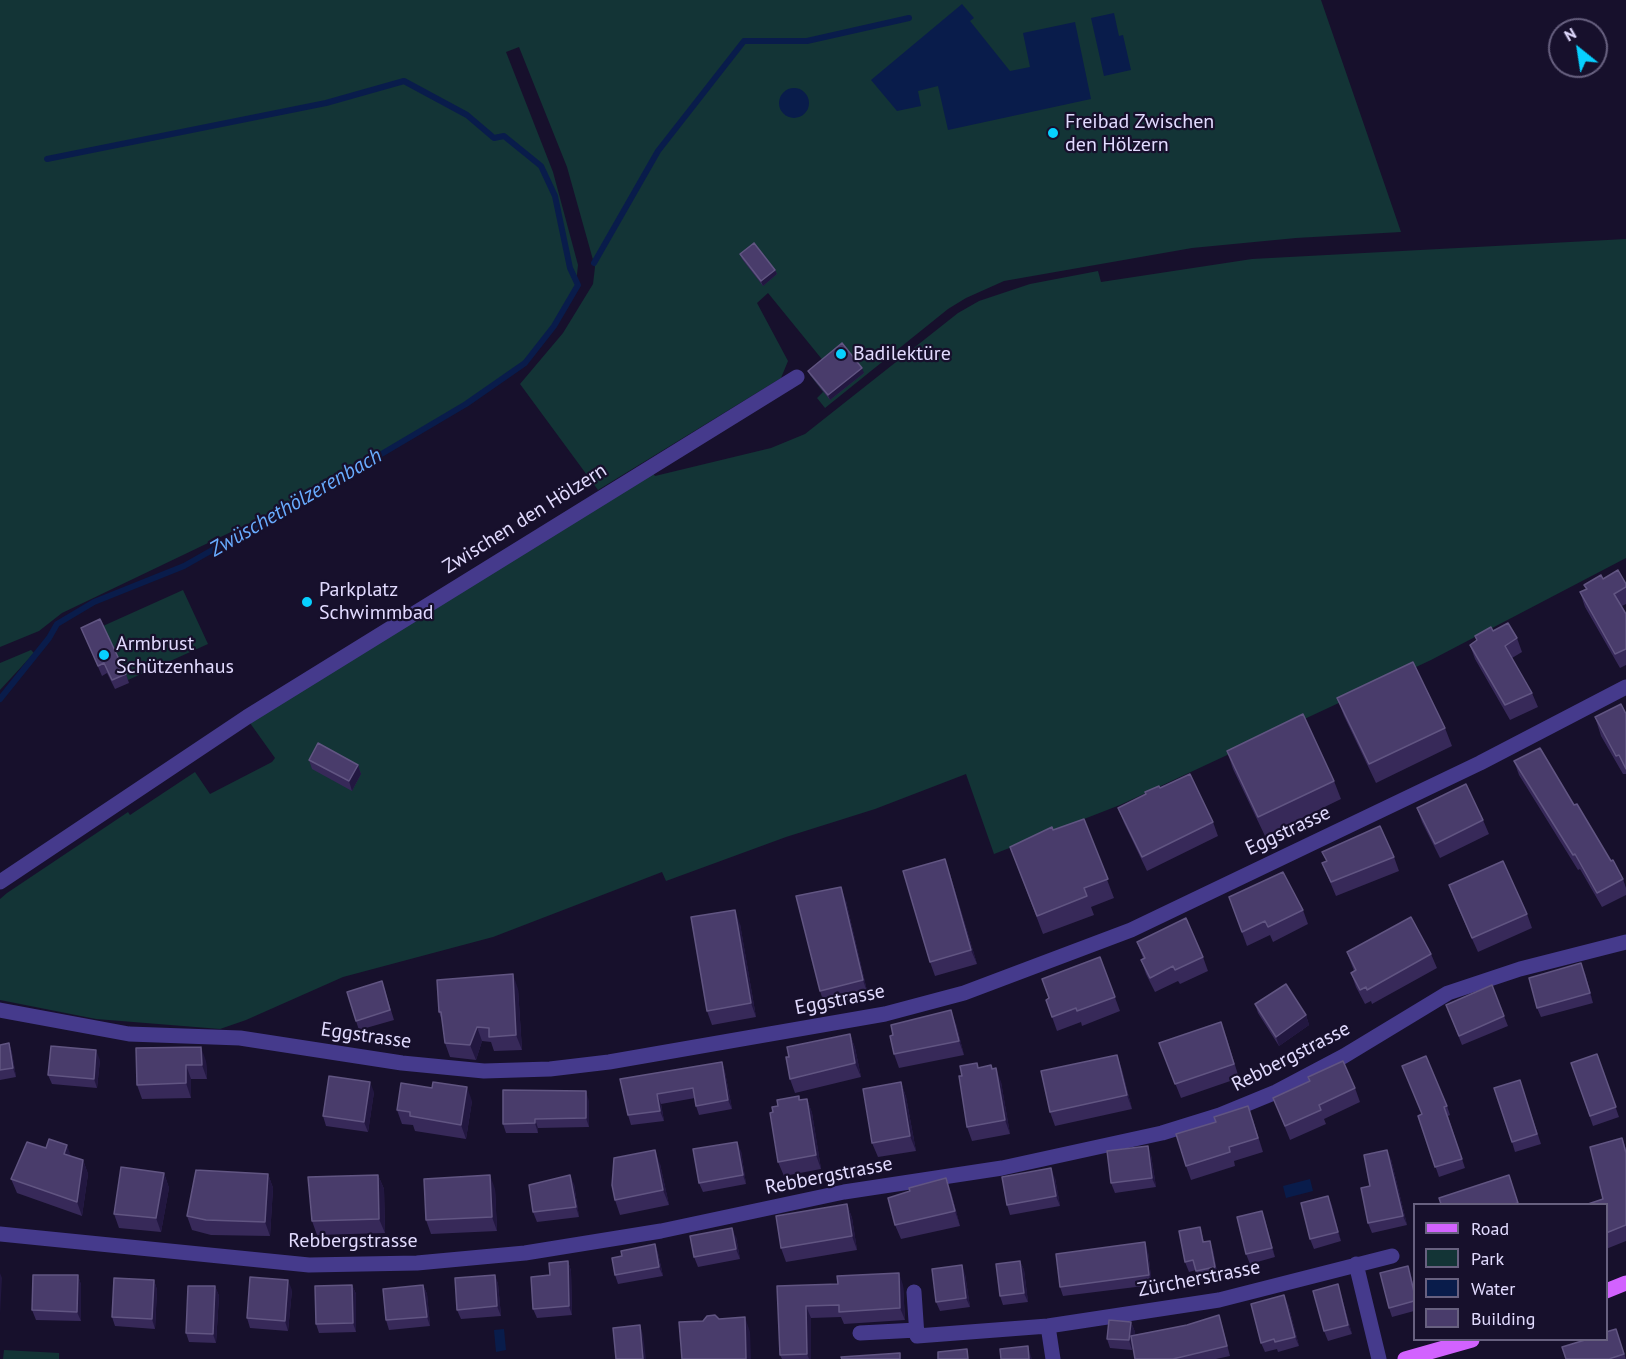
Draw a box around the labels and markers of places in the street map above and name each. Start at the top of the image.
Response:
place label: Freibad Zwischen den Hölzern [1065,110,1214,157]
marker: Freibad Zwischen den Hölzern [1046,126,1060,140]
place label: Badilektüre [853,342,951,366]
marker: Badilektüre [834,347,848,361]
place label: Parkplatz Schwimmbad [319,578,434,625]
marker: Parkplatz Schwimmbad [300,595,314,609]
place label: Armbrust Schützenhaus [116,632,234,679]
marker: Armbrust Schützenhaus [97,648,111,662]

